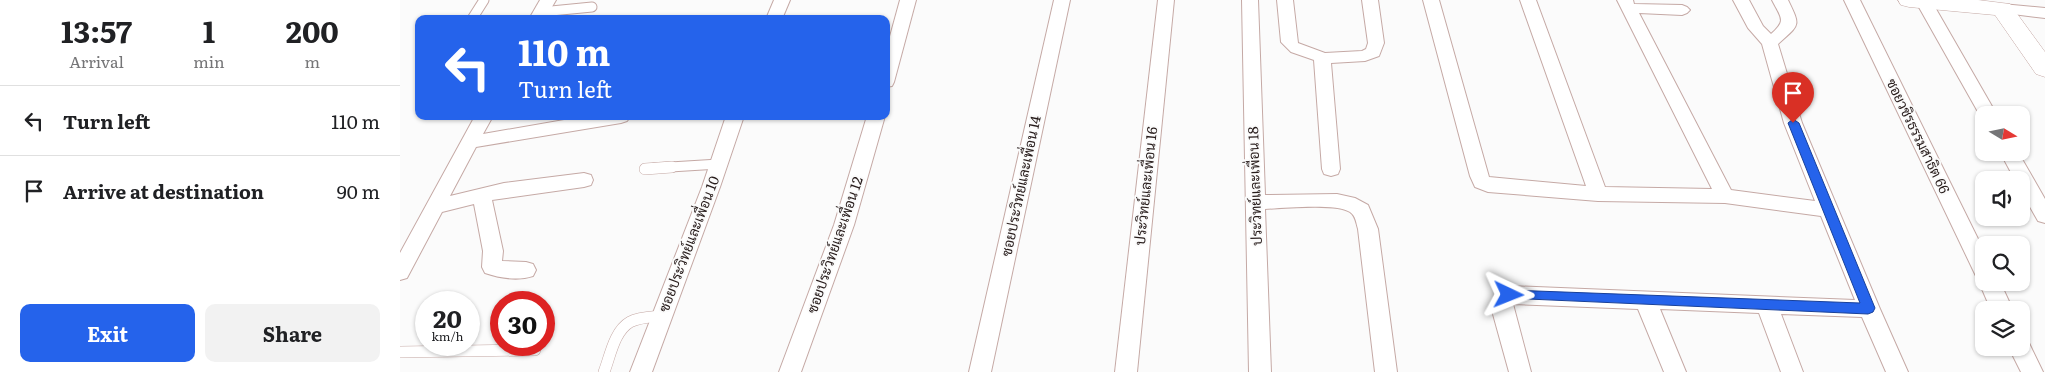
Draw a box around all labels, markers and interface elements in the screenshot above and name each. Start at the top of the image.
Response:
text: 13:57 [61,8,132,52]
text: 1 [203,8,215,52]
text: 200 [286,8,339,52]
text: 110 m [518,25,610,77]
icon: left [435,35,500,100]
text: Arrival [69,49,124,73]
text: min [193,49,225,73]
text: m [305,49,320,73]
text: Turn left [518,72,612,105]
pin [1772,72,1814,123]
street label: ซอยวชิรธรรมสาธิต 66 [1882,75,1956,197]
icon: arrive [1779,79,1807,107]
north arrow [1975,106,2030,161]
map controls [1975,106,2030,356]
icon: left [20,107,48,135]
text: Turn left [63,107,150,135]
text: 110 m [331,107,380,135]
street label: ซอยประวิทย์และเพื่อน 14 [994,113,1045,258]
street label: ประวิทย์และเพื่อน 16 [1128,125,1161,246]
street label: ประวิทย์และเพื่อน 18 [1241,126,1266,246]
button: sound [1975,171,2030,226]
street label: ซอยประวิทย์และเพื่อน 10 [652,172,723,315]
street label: ซอยประวิทย์และเพื่อน 12 [800,173,867,316]
icon: arrive [20,177,48,205]
text: Arrive at destination [63,177,264,205]
text: 90 m [337,177,380,205]
button: search [1975,236,2030,291]
position arrow [1482,268,1534,320]
speed limit sign: 30 [490,291,555,356]
text: 20 [433,299,462,336]
button: layers [1975,301,2030,356]
button: Exit [20,304,195,362]
button: Share [205,304,380,362]
text: km/h [432,327,463,345]

